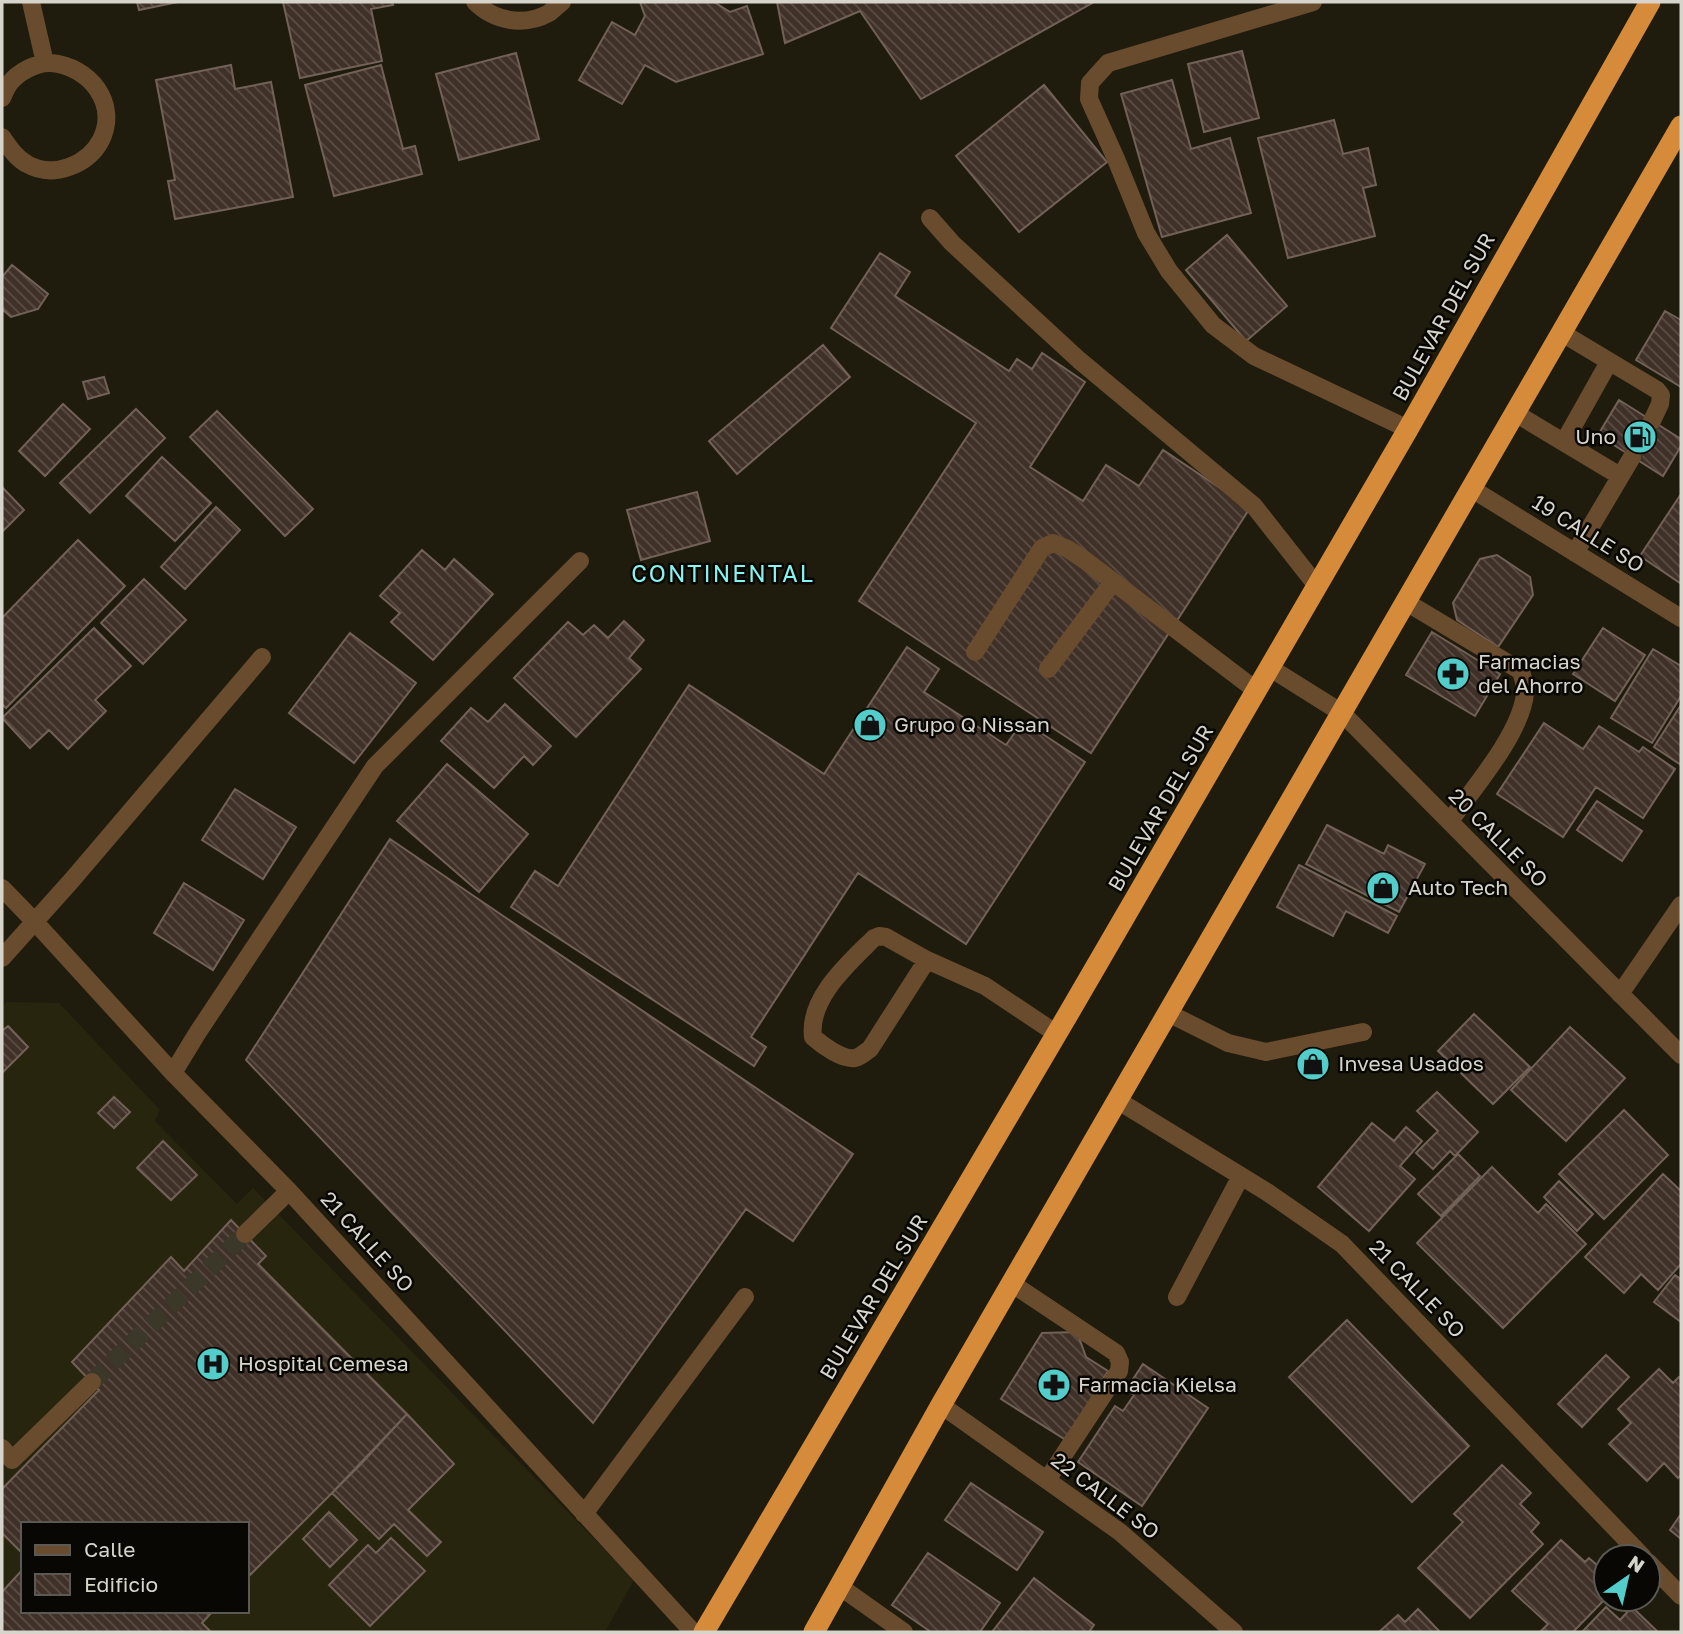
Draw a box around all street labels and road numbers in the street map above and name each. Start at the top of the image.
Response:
street label: BULEVAR DEL SUR [1386,228,1500,405]
street label: 19 CALLE SO [1528,488,1649,578]
street label: BULEVAR DEL SUR [1102,720,1218,895]
street label: 20 CALLE SO [1444,782,1554,892]
street label: 21 CALLE SO [316,1186,420,1297]
street label: BULEVAR DEL SUR [814,1209,933,1384]
street label: 21 CALLE SO [1364,1234,1471,1343]
street label: 22 CALLE SO [1046,1446,1165,1544]

